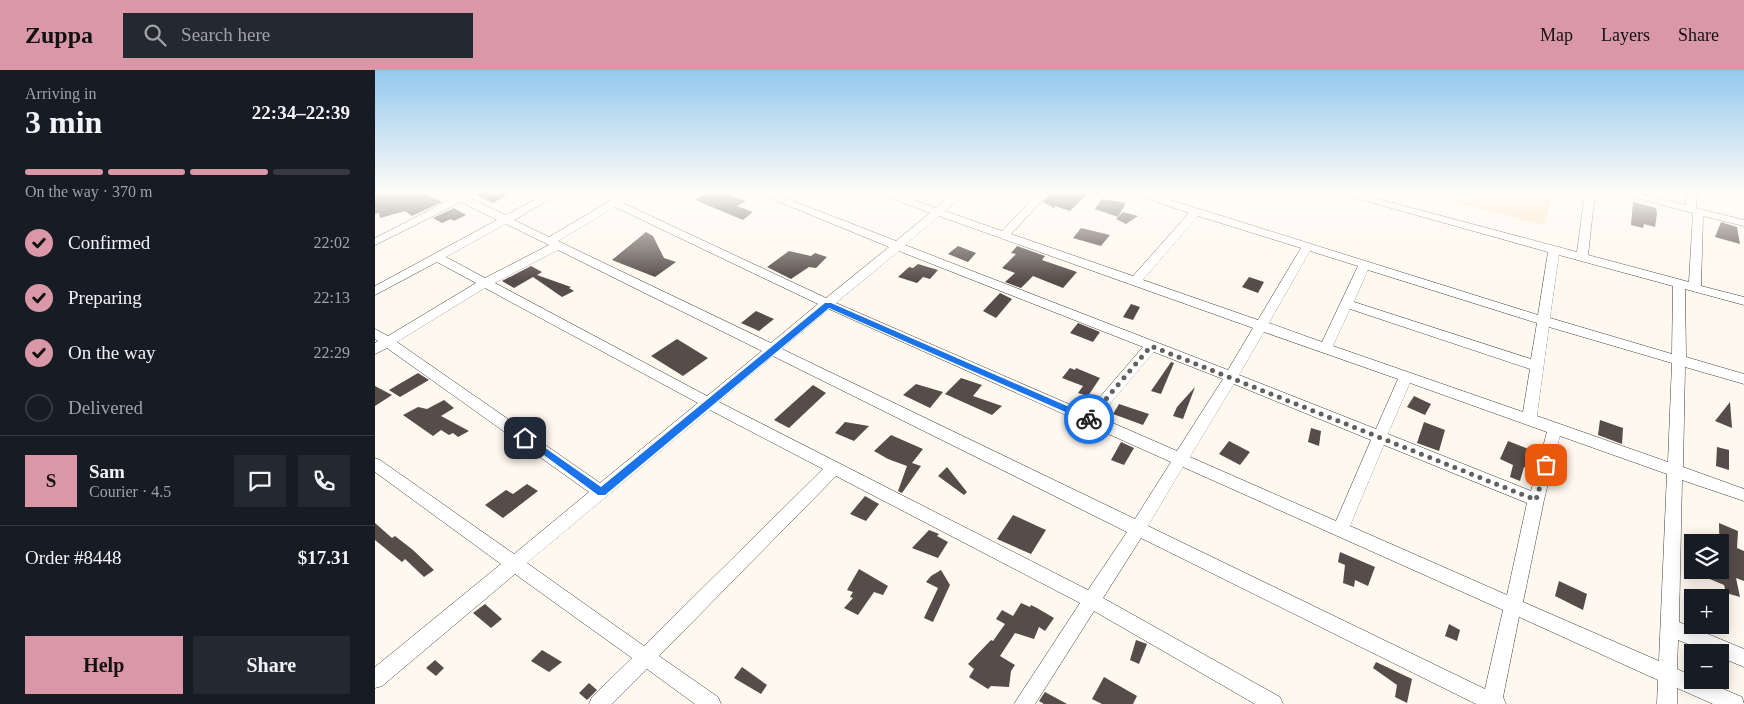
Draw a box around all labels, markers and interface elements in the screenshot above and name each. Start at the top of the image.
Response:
search box [123,13,473,58]
icon: search [141,21,169,49]
text: Zuppa [25,22,93,48]
text: Search here [181,24,270,45]
text: Map [1540,25,1573,45]
text: Layers [1601,25,1650,45]
text: Share [1678,25,1719,45]
text: Arriving in [25,85,97,102]
text: 22:34–22:39 [252,102,350,123]
text: 3 min [25,104,102,140]
text: On the way · 370 m [25,183,153,200]
icon: check [25,229,53,257]
text: Confirmed [68,232,150,253]
text: 22:02 [314,234,350,251]
icon: check [25,284,53,312]
text: Preparing [68,287,142,308]
text: 22:13 [314,289,350,306]
icon: check [25,339,53,367]
text: On the way [68,342,156,363]
text: 22:29 [314,344,350,361]
courier [1064,394,1114,444]
text: Delivered [68,397,143,418]
icon: bike [1075,405,1103,433]
pin [504,417,546,459]
icon: home [511,424,539,452]
pin [1525,444,1567,486]
icon: bag [1532,451,1560,479]
button: chat [234,455,286,507]
button: phone [298,455,350,507]
text: Sam [89,461,125,482]
text: S [46,470,56,491]
text: Courier · 4.5 [89,483,171,500]
map controls [1684,534,1729,689]
button: layers [1684,534,1729,579]
text: Order #8448 [25,547,122,568]
text: $17.31 [298,547,350,568]
button: + [1684,589,1729,634]
button: Help [25,636,183,694]
button: Share [193,636,350,694]
button: − [1684,644,1729,689]

